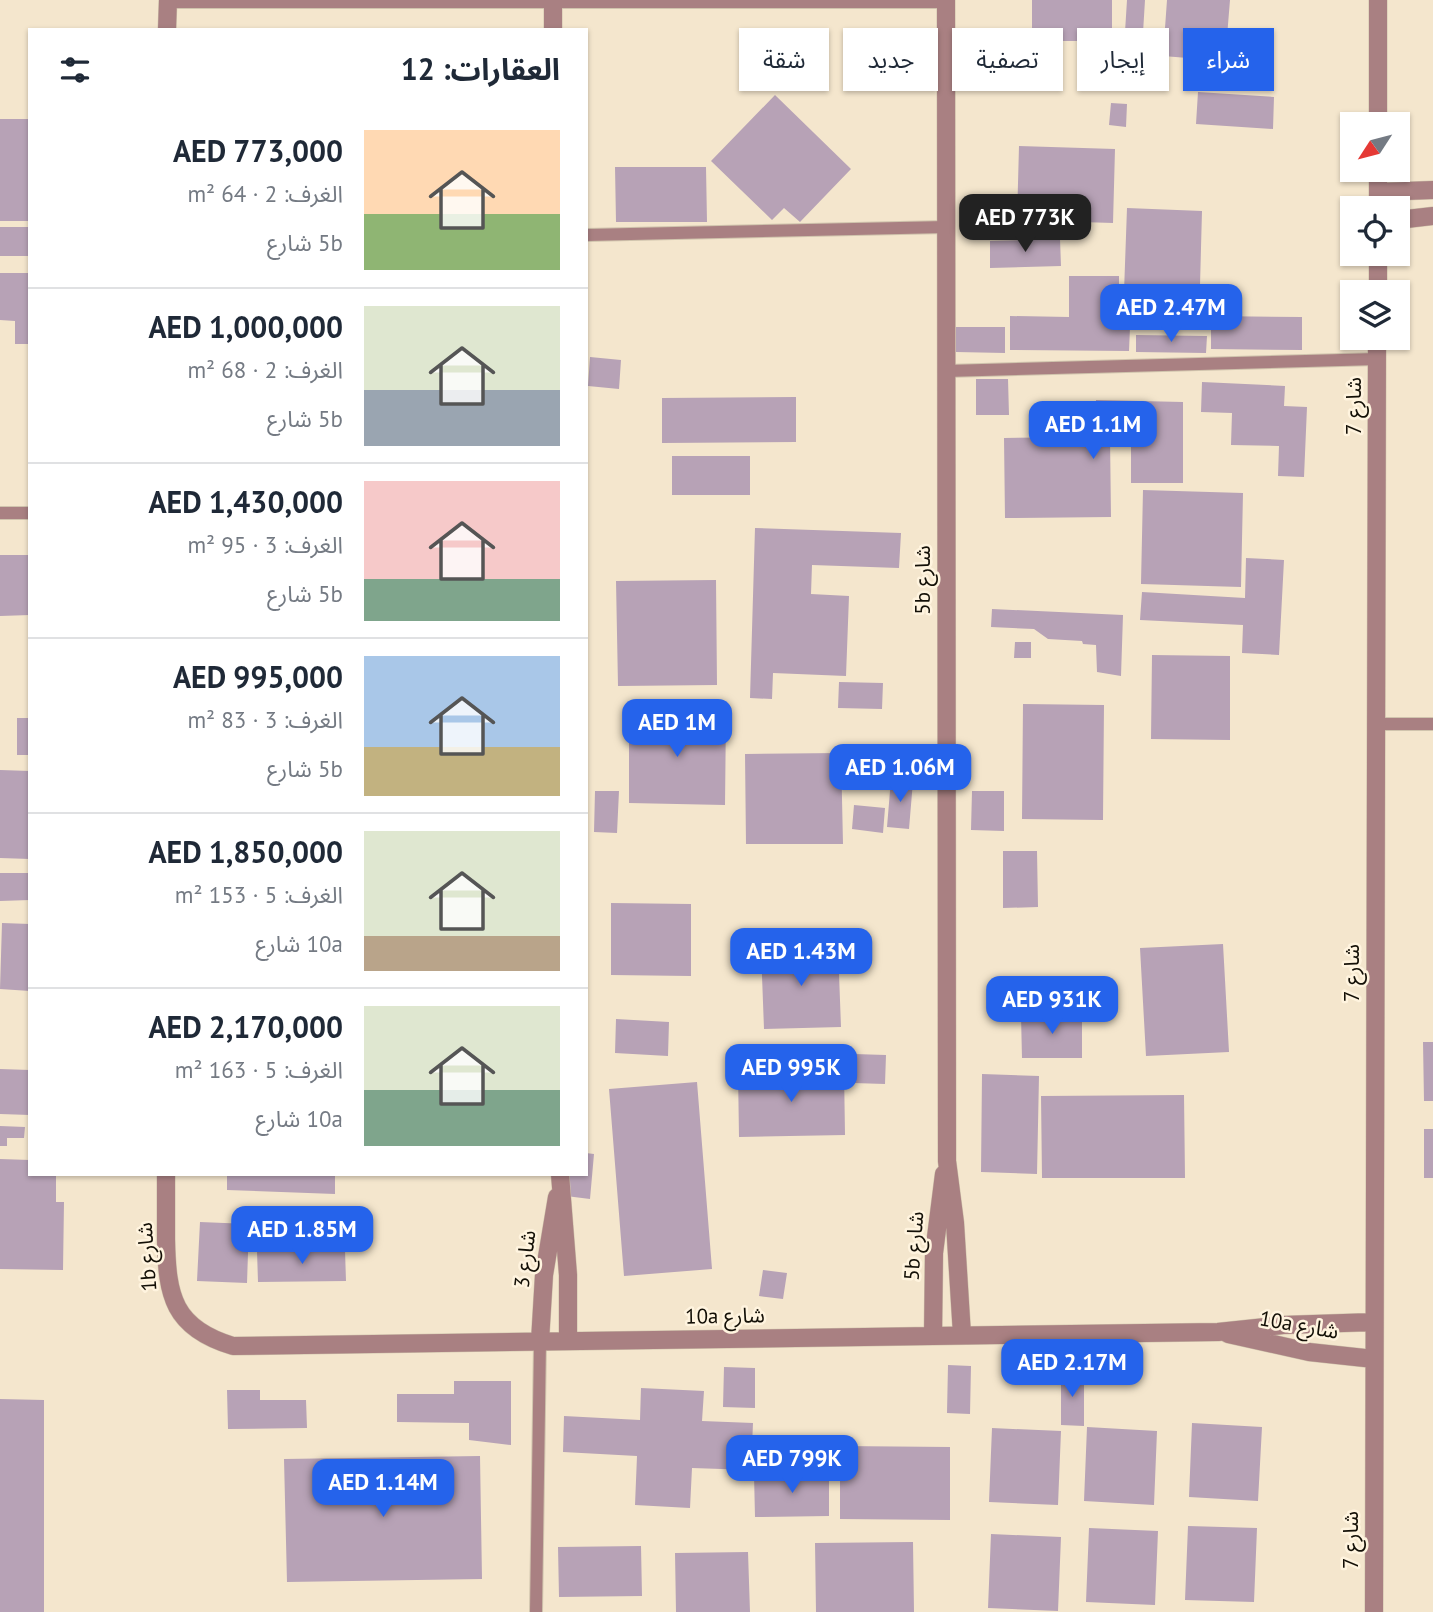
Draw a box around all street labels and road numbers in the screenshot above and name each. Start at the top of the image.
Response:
street label: شارع 7 [1340,377,1369,435]
street label: 5b شارع [909,545,938,615]
street label: شارع 7 [1338,944,1367,1002]
street label: 5b شارع [898,1210,931,1282]
street label: 1b شارع [131,1221,164,1293]
street label: شارع 3 [508,1229,543,1290]
street label: 10a شارع [685,1301,765,1332]
street label: 10a شارع [1257,1304,1341,1347]
street label: شارع 7 [1337,1511,1366,1569]

